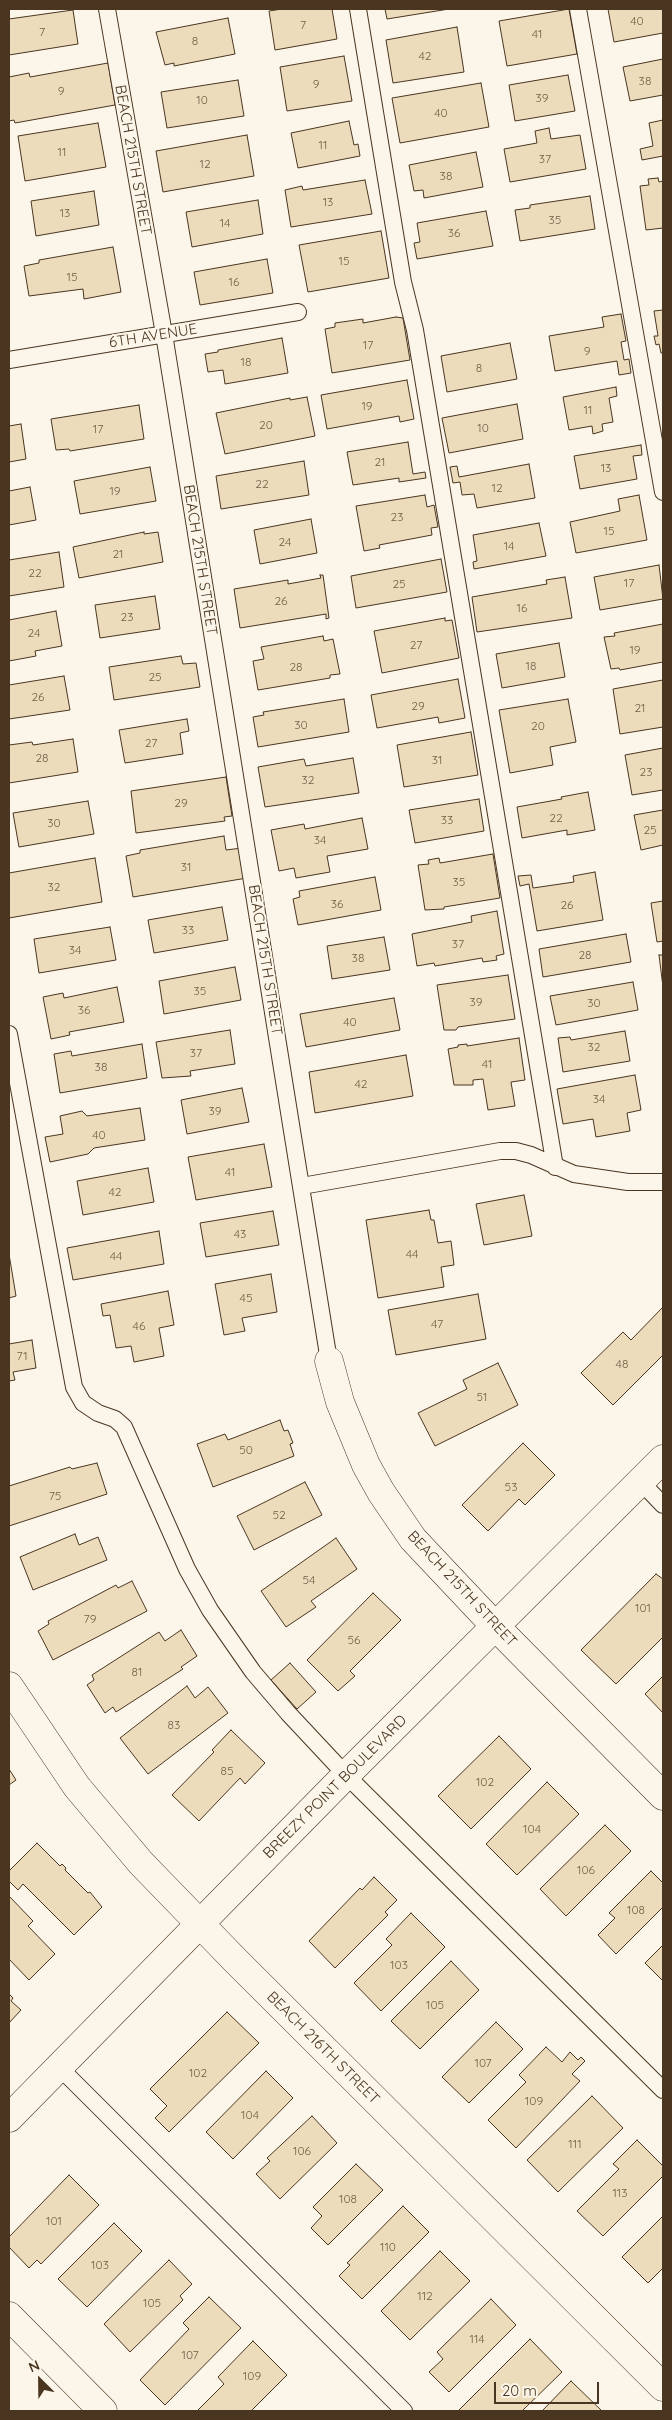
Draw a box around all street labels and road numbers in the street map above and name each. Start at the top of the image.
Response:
street label: BEACH 215TH STREET [111,83,155,237]
street label: 6TH AVENUE [108,320,198,352]
street label: BEACH 215TH STREET [179,483,221,637]
street label: BEACH 215TH STREET [244,883,286,1037]
street label: BEACH 215TH STREET [404,1527,520,1651]
street label: BREEZY POINT BOULEVARD [259,1711,411,1863]
street label: BEACH 216TH STREET [263,1988,383,2108]

